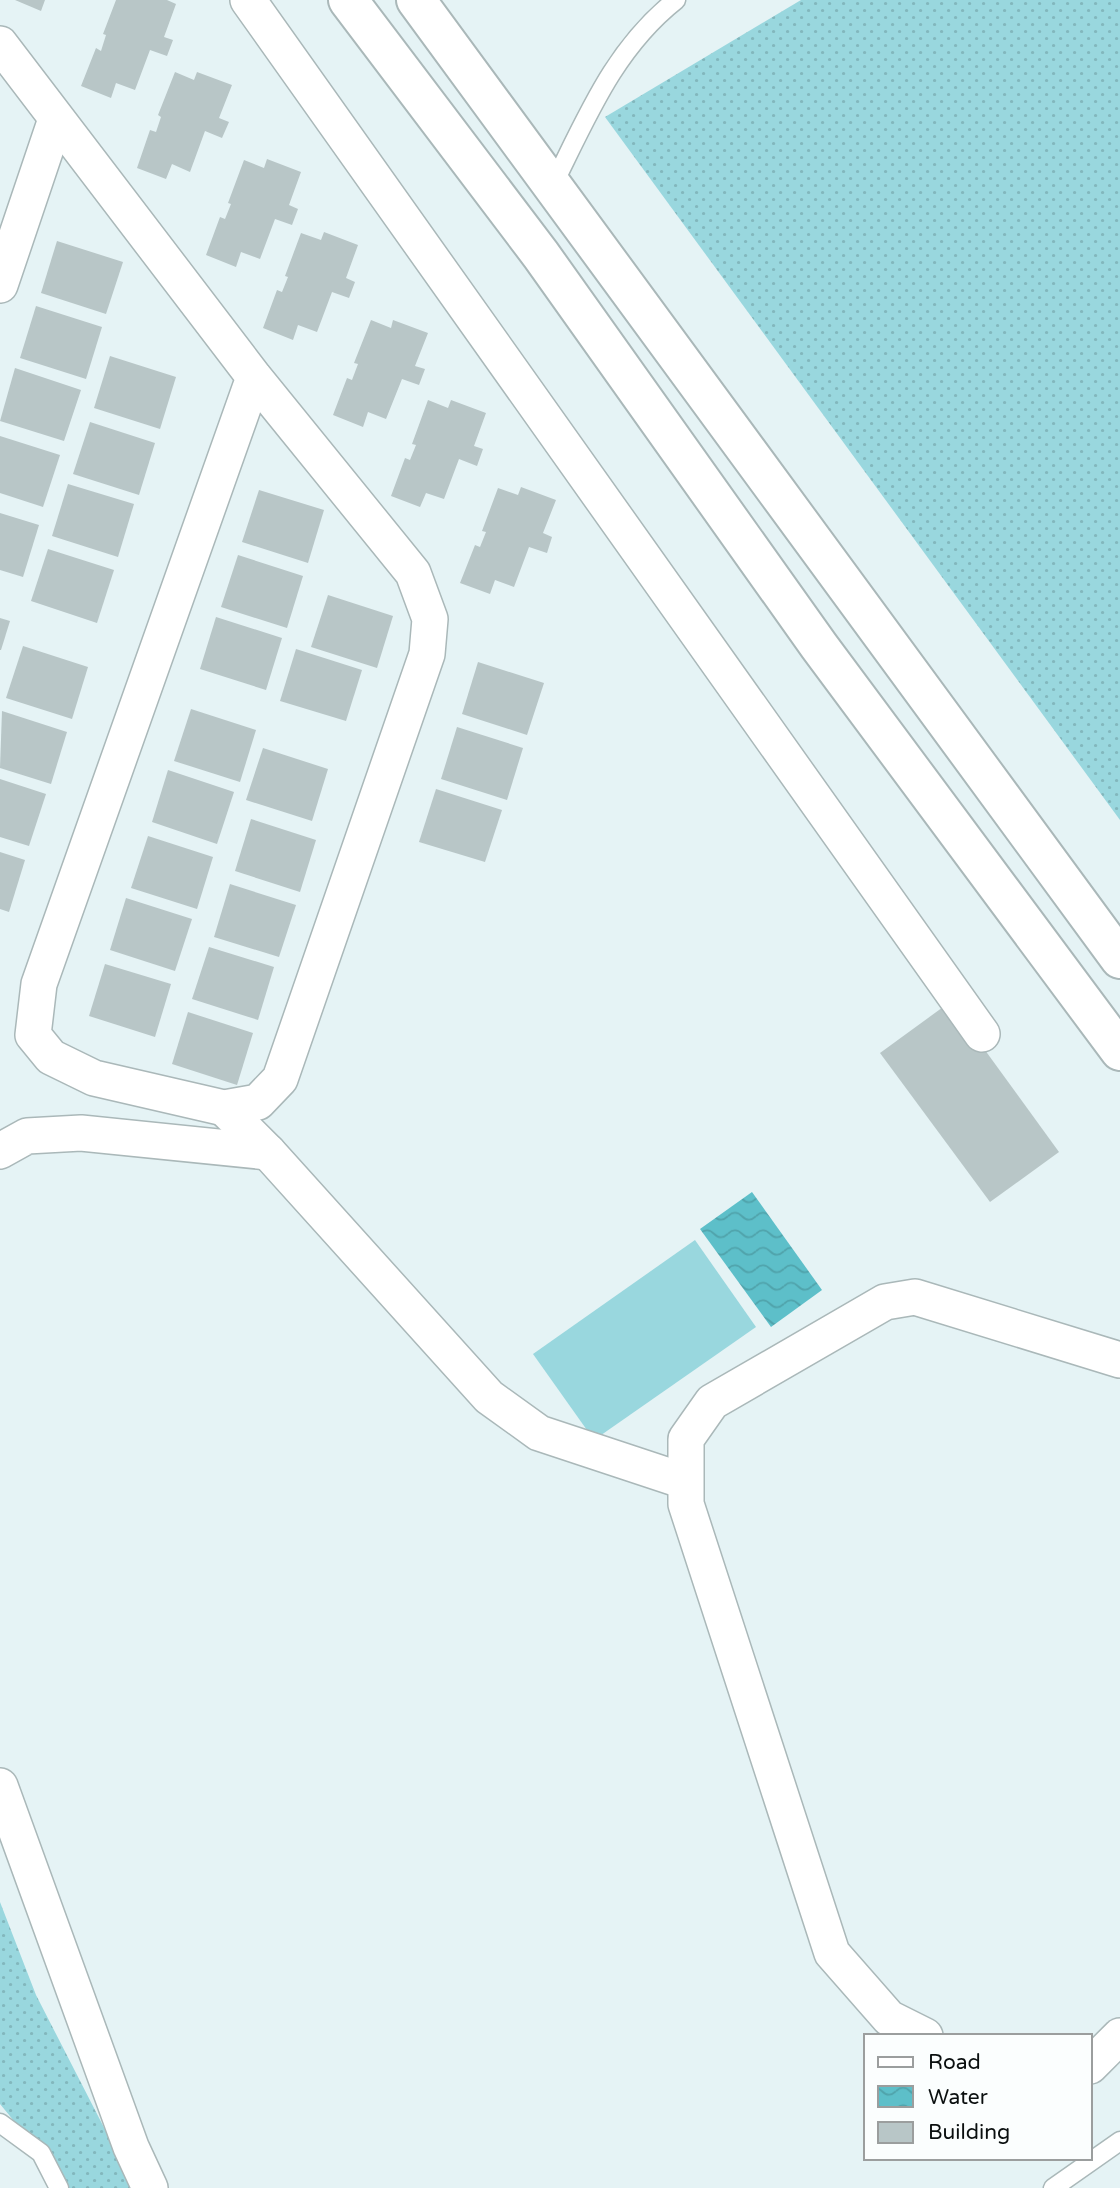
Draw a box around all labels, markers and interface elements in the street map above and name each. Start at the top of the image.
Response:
legend [864,2034,1092,2160]
text: Road [928,2050,981,2075]
text: Water [928,2085,988,2110]
text: Building [928,2120,1010,2145]

